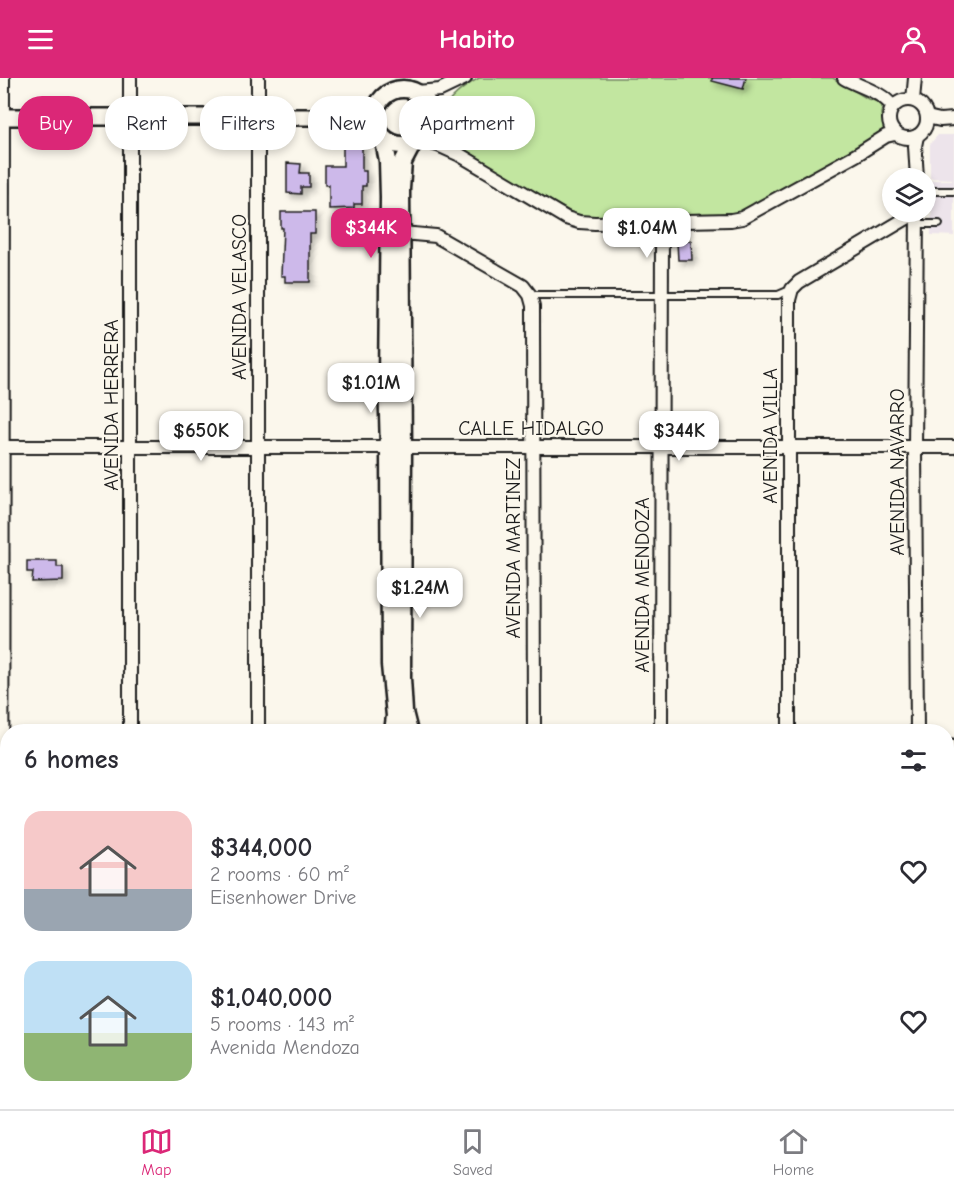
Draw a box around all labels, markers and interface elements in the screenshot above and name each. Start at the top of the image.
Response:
icon: menu [24,23,57,56]
icon: person [897,23,930,56]
text: Habito [439,24,515,55]
chip: Buy [18,96,93,150]
chip: Rent [105,96,188,150]
chip: Filters [200,96,296,150]
chip: New [308,96,387,150]
chip: Apartment [399,96,535,150]
map controls [882,168,936,222]
button: layers [882,168,936,222]
pin: $344K [329,208,413,259]
pin: $1.04M [598,208,696,259]
street label: AVENIDA VELASCO [228,214,251,380]
text: $344K [345,216,397,239]
text: $1.04M [617,216,677,239]
street label: AVENIDA HERRERA [100,319,123,491]
pin: $1.01M [322,363,420,414]
street label: AVENIDA VILLA [759,368,782,504]
text: $1.01M [342,371,400,394]
street label: AVENIDA NAVARRO [886,388,909,556]
pin: $650K [159,411,243,462]
pin: $344K [637,411,721,462]
street label: CALLE HIDALGO [458,417,604,440]
text: $650K [173,419,229,442]
text: $344K [653,419,705,442]
street label: AVENIDA MARTINEZ [502,457,525,638]
street label: AVENIDA MENDOZA [631,497,654,673]
pin: $1.24M [371,568,469,619]
text: $1.24M [391,576,449,599]
icon: filters [897,744,930,777]
text: 6 homes [24,745,119,775]
text: $344,000 [210,833,312,863]
icon: home [72,835,144,907]
icon: heart [897,855,930,888]
text: 2 rooms · 60 m² [210,863,349,886]
text: Eisenhower Drive [210,886,356,909]
text: $1,040,000 [210,983,332,1013]
icon: home [72,985,144,1057]
icon: heart [897,1005,930,1038]
text: 5 rooms · 143 m² [210,1013,354,1036]
text: Avenida Mendoza [210,1036,360,1059]
tab: Map [140,1125,173,1179]
tab: Saved [453,1125,493,1179]
tab: Home [773,1125,814,1179]

